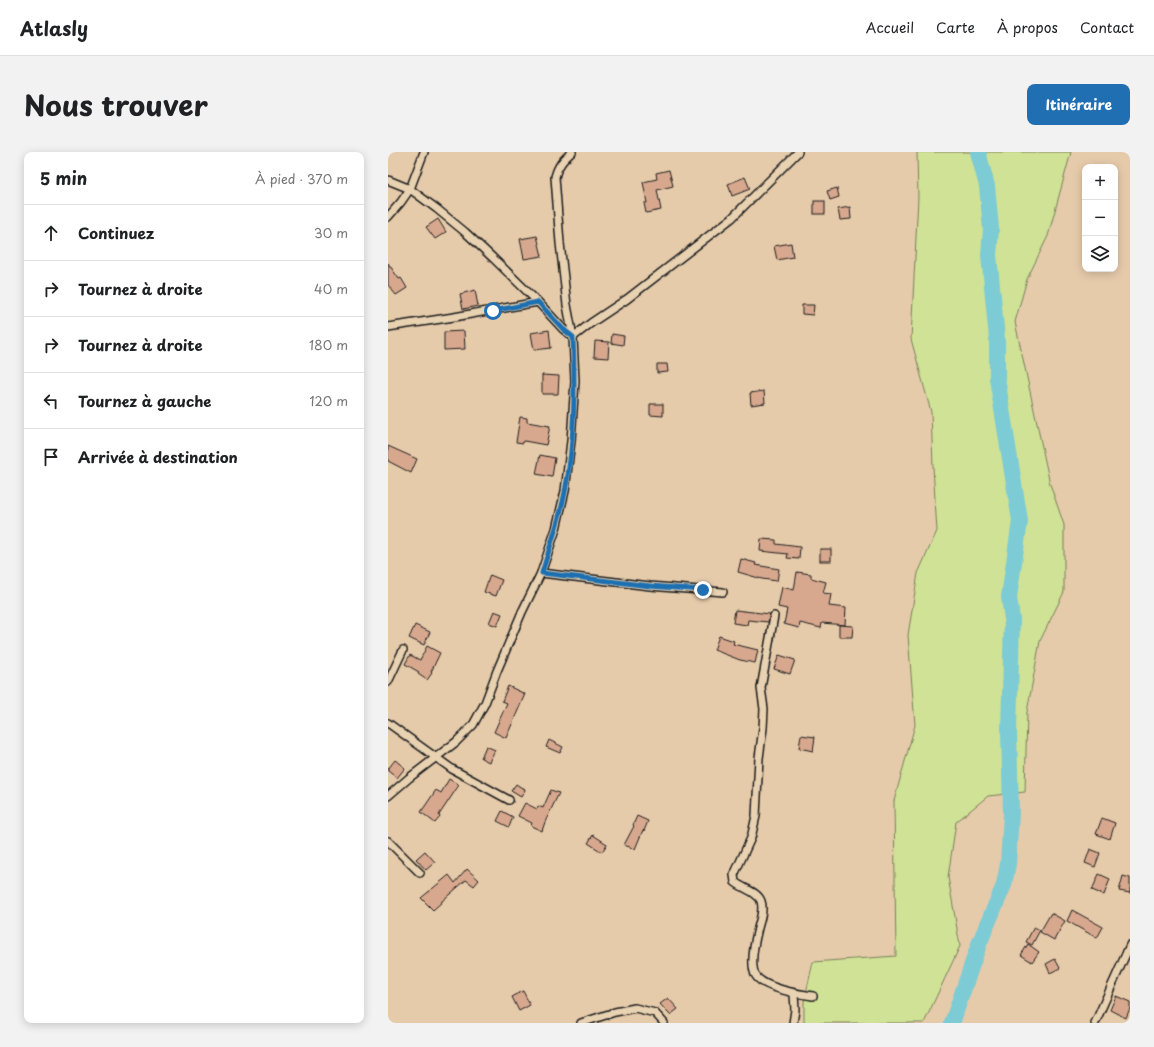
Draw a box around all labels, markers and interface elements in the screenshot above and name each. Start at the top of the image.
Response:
text: Atlasly [20,14,88,42]
text: Accueil [866,17,914,38]
text: Carte [936,17,975,38]
text: À propos [997,17,1058,38]
text: Contact [1080,17,1134,38]
text: Nous trouver [24,83,208,126]
button: Itinéraire [1027,84,1130,125]
map controls [1082,164,1118,272]
button: + [1082,164,1118,200]
text: 5 min [40,165,87,191]
text: À pied · 370 m [255,169,348,188]
button: − [1082,200,1118,236]
text: Continuez [78,221,154,244]
icon: ahead [40,222,62,244]
text: 30 m [314,223,348,242]
button: layers [1082,236,1118,272]
text: Tournez à droite [78,277,203,300]
icon: right [40,278,62,300]
text: 40 m [314,279,348,298]
route start [484,302,502,320]
text: Tournez à droite [78,333,203,356]
icon: right [40,334,62,356]
text: 180 m [309,335,348,354]
text: Tournez à gauche [78,389,212,412]
icon: left [40,390,62,412]
text: 120 m [309,391,348,410]
text: Arrivée à destination [78,445,238,468]
icon: arrive [40,446,62,468]
route end [694,581,712,599]

